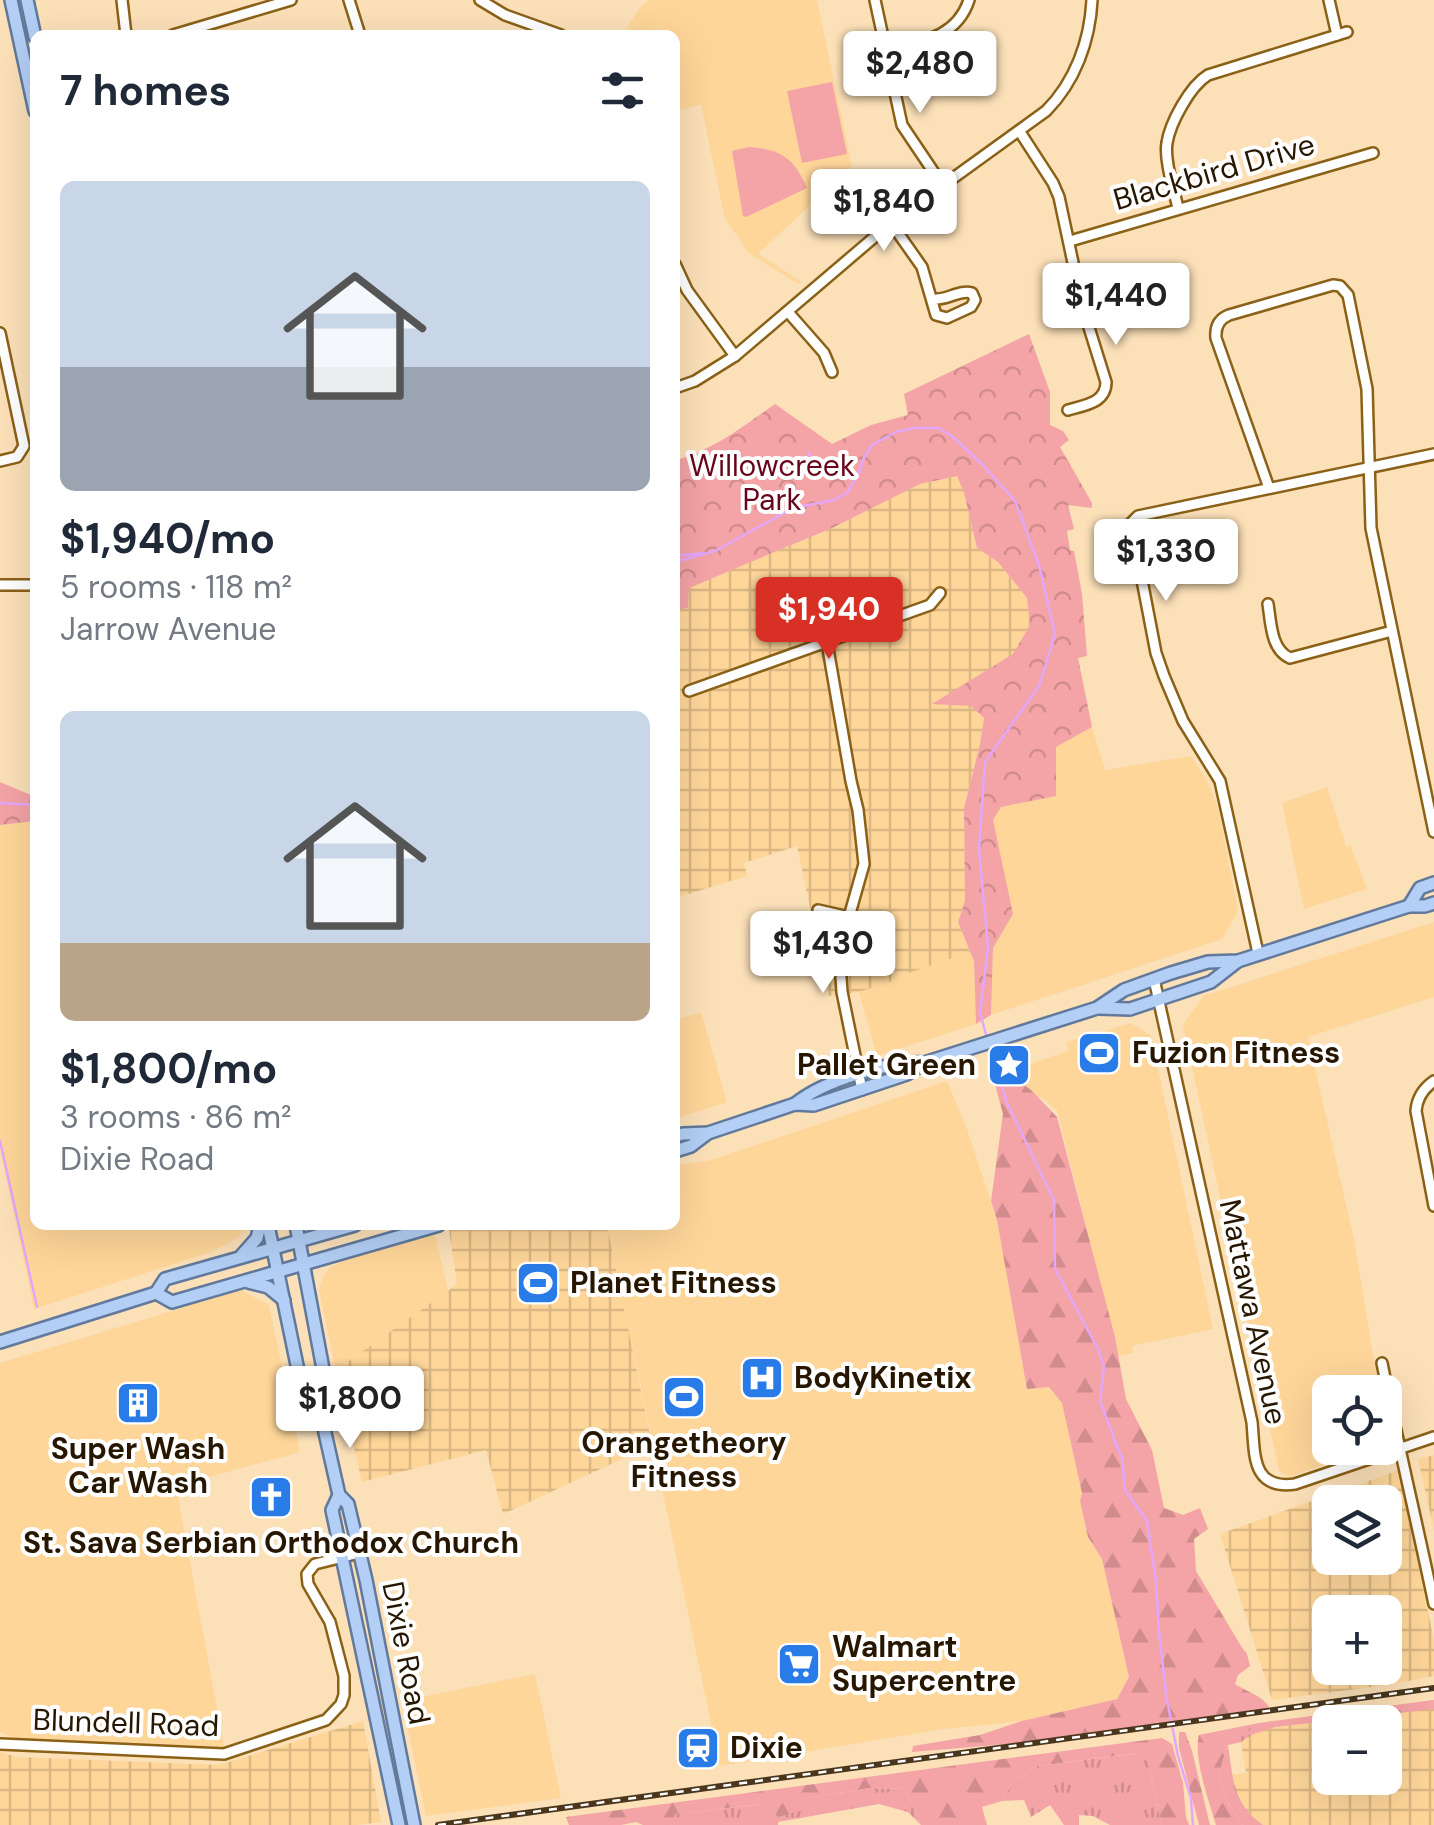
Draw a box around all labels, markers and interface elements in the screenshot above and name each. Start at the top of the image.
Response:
pin: $2,480 [839,31,1001,116]
text: $2,480 [865,42,975,84]
text: 7 homes [60,63,231,118]
icon: filters [595,63,650,118]
street label: Blackbird Drive [1109,124,1319,219]
pin: $1,840 [803,169,965,254]
text: $1,840 [833,180,935,222]
icon: home [265,246,445,426]
pin: $1,440 [1035,263,1197,348]
text: $1,440 [1065,274,1167,316]
park label: Willowcreek Park [689,446,855,519]
text: $1,940/mo [60,511,275,566]
pin: $1,330 [1085,519,1247,604]
text: $1,330 [1116,530,1216,572]
text: 5 rooms · 118 m² [60,566,292,608]
pin: $1,940 [748,577,910,662]
text: $1,940 [778,588,880,630]
text: Jarrow Avenue [60,608,277,650]
icon: home [265,776,445,956]
pin: $1,430 [742,911,904,996]
text: $1,430 [772,922,874,964]
sports icon: Fuzion Fitness [1076,1030,1122,1076]
place label: Fuzion Fitness [1132,1033,1340,1072]
text: $1,800/mo [60,1041,277,1096]
place icon: Pallet Green [986,1042,1032,1088]
place label: Pallet Green [797,1045,976,1084]
text: 3 rooms · 86 m² [60,1096,292,1138]
text: Dixie Road [60,1138,214,1180]
street label: Mattawa Avenue [1211,1196,1296,1428]
sports icon: Planet Fitness [515,1260,561,1306]
place label: Planet Fitness [570,1263,777,1302]
hospital icon: BodyKinetix [739,1355,785,1401]
place label: BodyKinetix [794,1358,972,1397]
pin: $1,800 [269,1366,431,1451]
sports icon: Orangetheory Fitness [661,1374,707,1420]
map controls [1312,1375,1402,1795]
button: locate [1312,1375,1402,1465]
text: $1,800 [298,1377,402,1419]
building icon: Super Wash Car Wash [115,1380,161,1426]
place label: Orangetheory Fitness [581,1423,787,1496]
place label: Super Wash Car Wash [51,1429,225,1502]
church icon: St. Sava Serbian Orthodox Church [248,1474,294,1520]
button: layers [1312,1485,1402,1575]
place label: St. Sava Serbian Orthodox Church [23,1523,519,1562]
street label: Dixie Road [374,1578,439,1728]
button: + [1312,1595,1402,1685]
place label: Walmart Supercentre [832,1627,1016,1700]
supermarket icon: Walmart Supercentre [776,1641,822,1687]
street label: Blundell Road [32,1700,220,1745]
button: − [1312,1705,1402,1795]
station icon: Dixie [675,1725,721,1771]
place label: Dixie [730,1728,803,1767]

